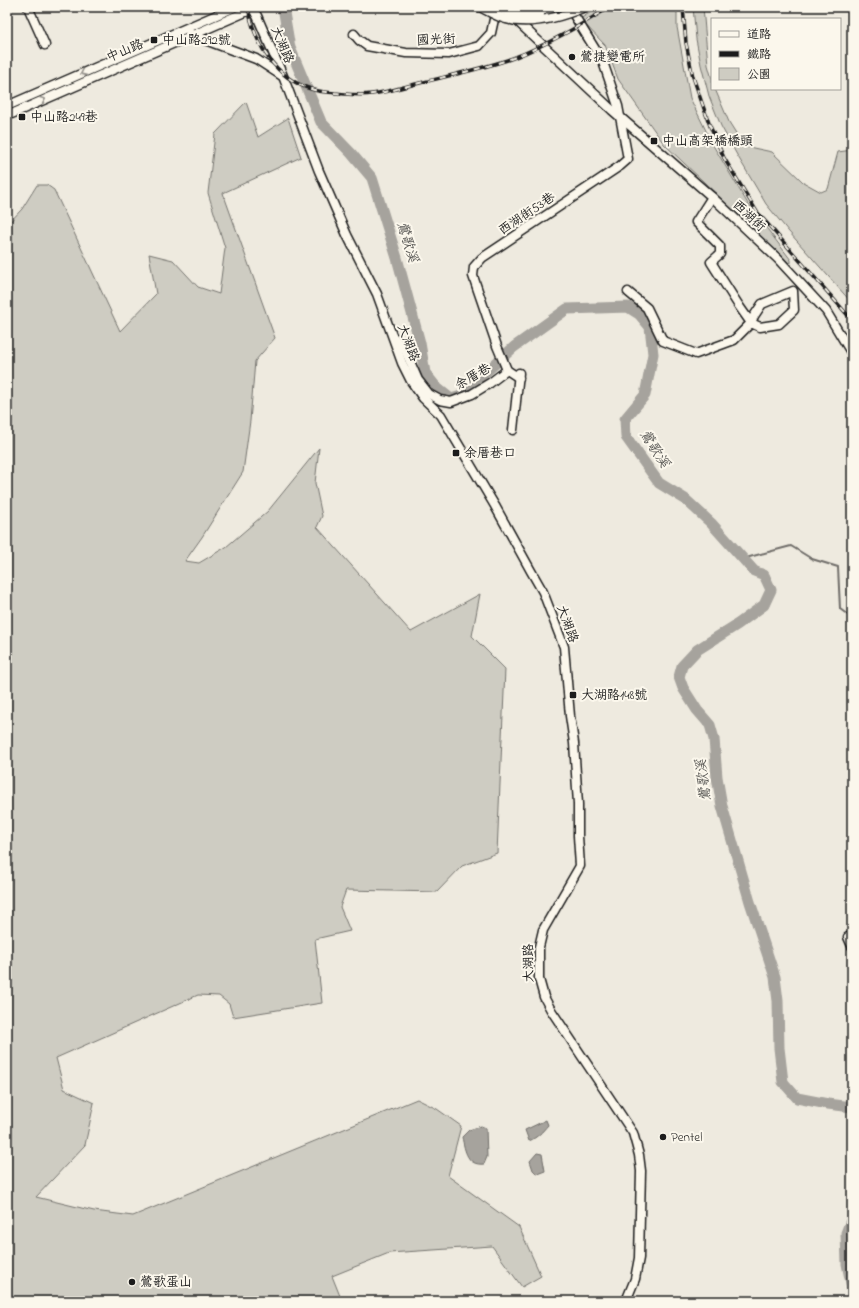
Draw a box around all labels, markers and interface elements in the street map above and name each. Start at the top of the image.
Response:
legend [711,18,841,90]
street label: 大湖路 [266,23,298,67]
text: 道路 [747,26,771,44]
street label: 國光街 [416,29,456,51]
place label: 中山路292號 [162,31,231,50]
street label: 中山路 [103,35,147,67]
marker: 中山路292號 [149,35,159,45]
text: 鐵路 [747,46,771,64]
place label: 鶯捷變電所 [580,48,645,67]
marker: 鶯捷變電所 [567,52,577,62]
text: 公園 [747,66,771,84]
one-way arrow [80,68,88,76]
one-way arrow [38,97,46,105]
place label: 中山路249巷 [30,108,98,127]
marker: 中山路249巷 [17,112,27,122]
place label: 中山高架橋橋頭 [662,132,753,151]
marker: 中山高架橋橋頭 [649,136,659,146]
street label: 西湖街53巷 [495,188,559,240]
street label: 西湖街 [728,196,770,236]
water label: 鶯歌溪 [391,219,423,266]
street label: 大湖路 [392,321,424,365]
street label: 余厝巷 [451,359,495,395]
water label: 鶯歌溪 [634,426,675,473]
place label: 余厝巷口 [464,444,516,463]
marker: 余厝巷口 [451,448,461,458]
street label: 大湖路 [551,602,583,646]
place label: 大湖路148號 [581,686,647,705]
marker: 大湖路148號 [568,690,578,700]
water label: 鶯歌溪 [691,757,717,802]
street label: 大湖路 [519,943,539,983]
place label: Pentel [671,1128,702,1147]
marker: Pentel [658,1132,668,1142]
place label: 鶯歌蛋山 [140,1273,192,1292]
marker: 鶯歌蛋山 [127,1277,137,1287]

